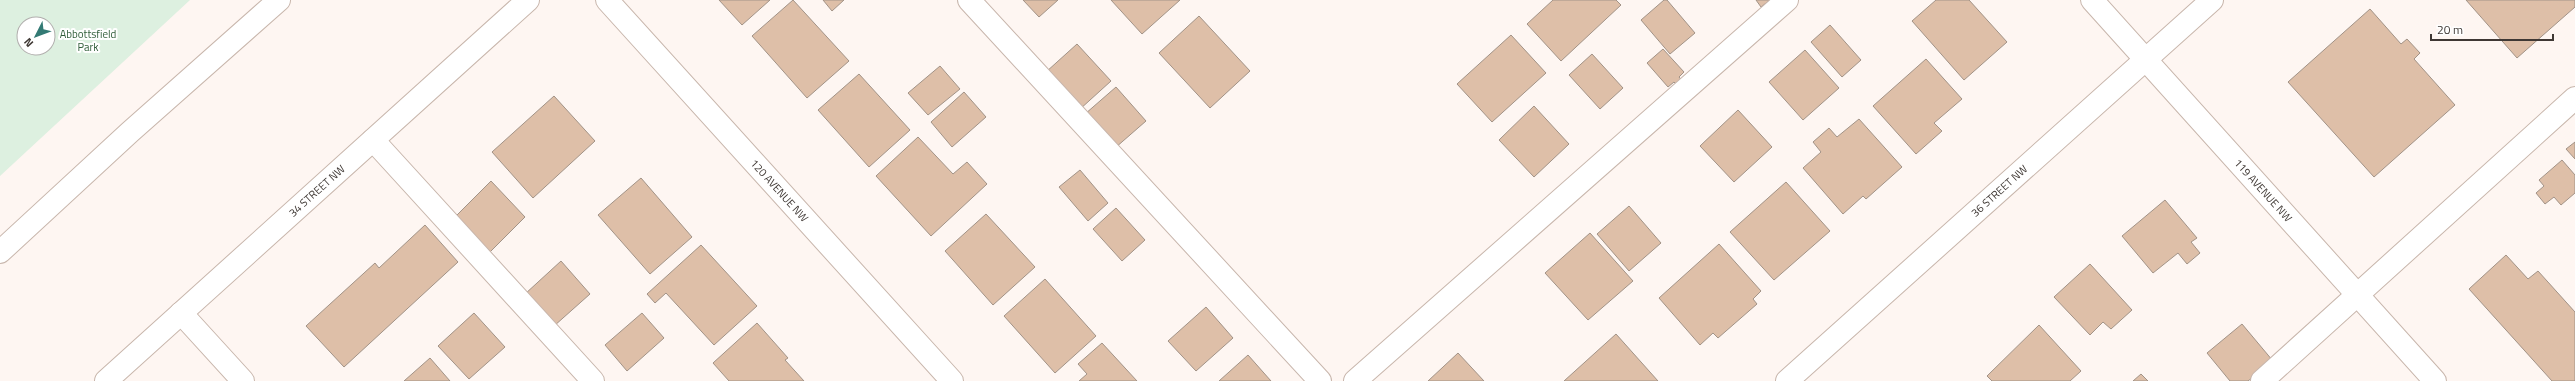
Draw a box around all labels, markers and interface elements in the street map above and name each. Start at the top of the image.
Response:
north arrow [16,16,56,56]
scale bar [2431,16,2553,42]
text: 20 m [2437,20,2463,39]
park label: Abbottsfield Park [60,26,117,55]
text: N [20,35,37,51]
street label: 119 AVENUE NW [2231,155,2296,225]
street label: 120 AVENUE NW [747,156,812,226]
street label: 34 STREET NW [285,161,349,220]
street label: 36 STREET NW [1967,161,2031,220]

